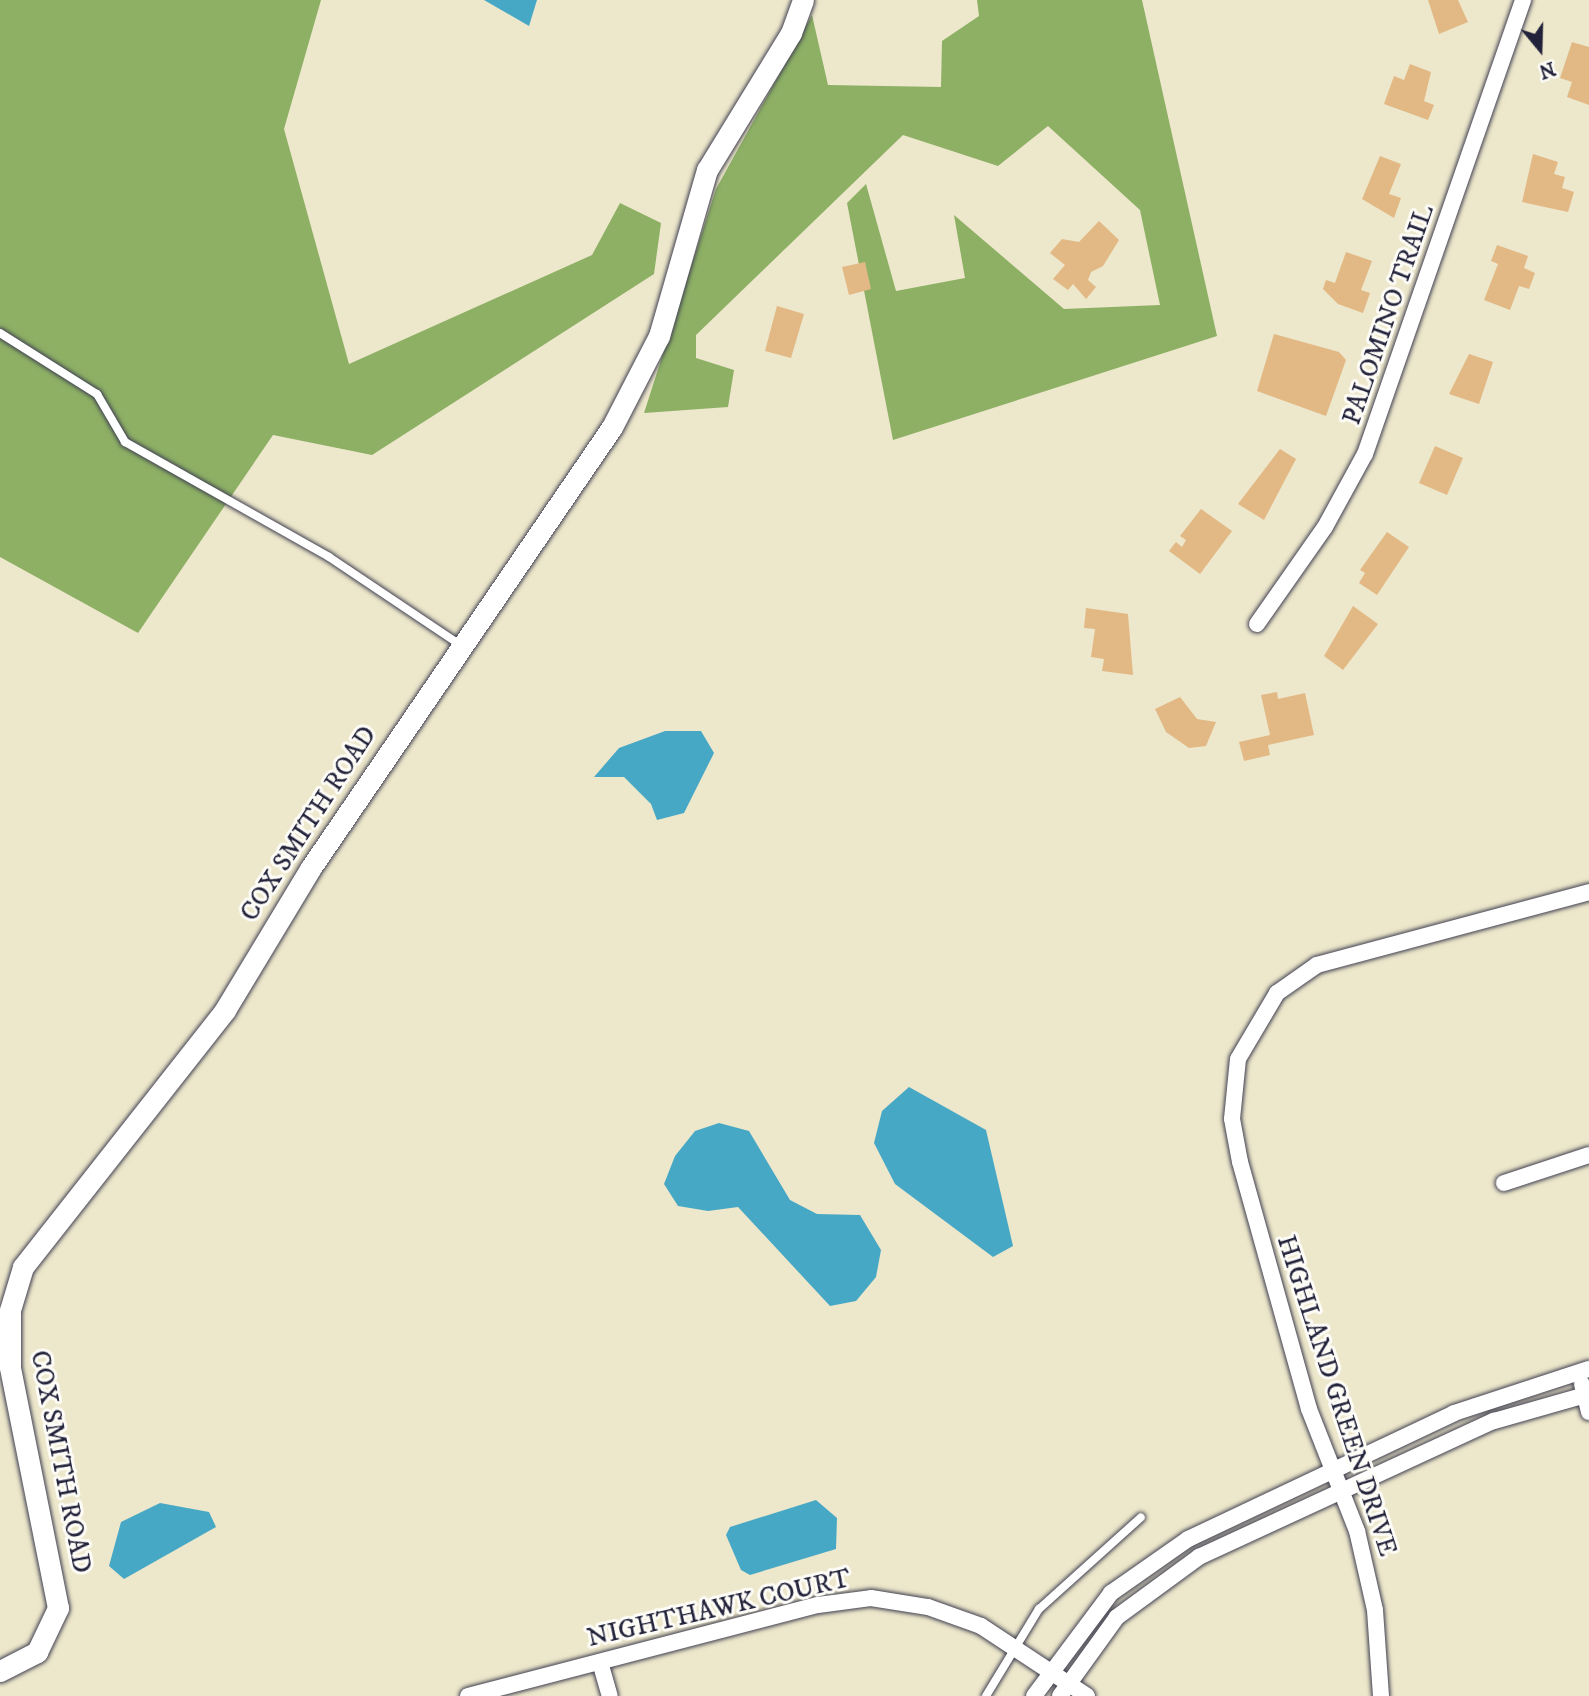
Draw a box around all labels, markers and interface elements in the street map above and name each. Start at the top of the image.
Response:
north arrow [1505,14,1575,84]
text: N [1536,56,1558,83]
street label: PALOMINO TRAIL [1337,201,1441,429]
street label: COX SMITH ROAD [234,721,384,927]
street label: HIGHLAND GREEN DRIVE [1269,1232,1403,1560]
street label: COX SMITH ROAD [23,1348,97,1576]
street label: NIGHTHAWK COURT [584,1563,854,1655]

